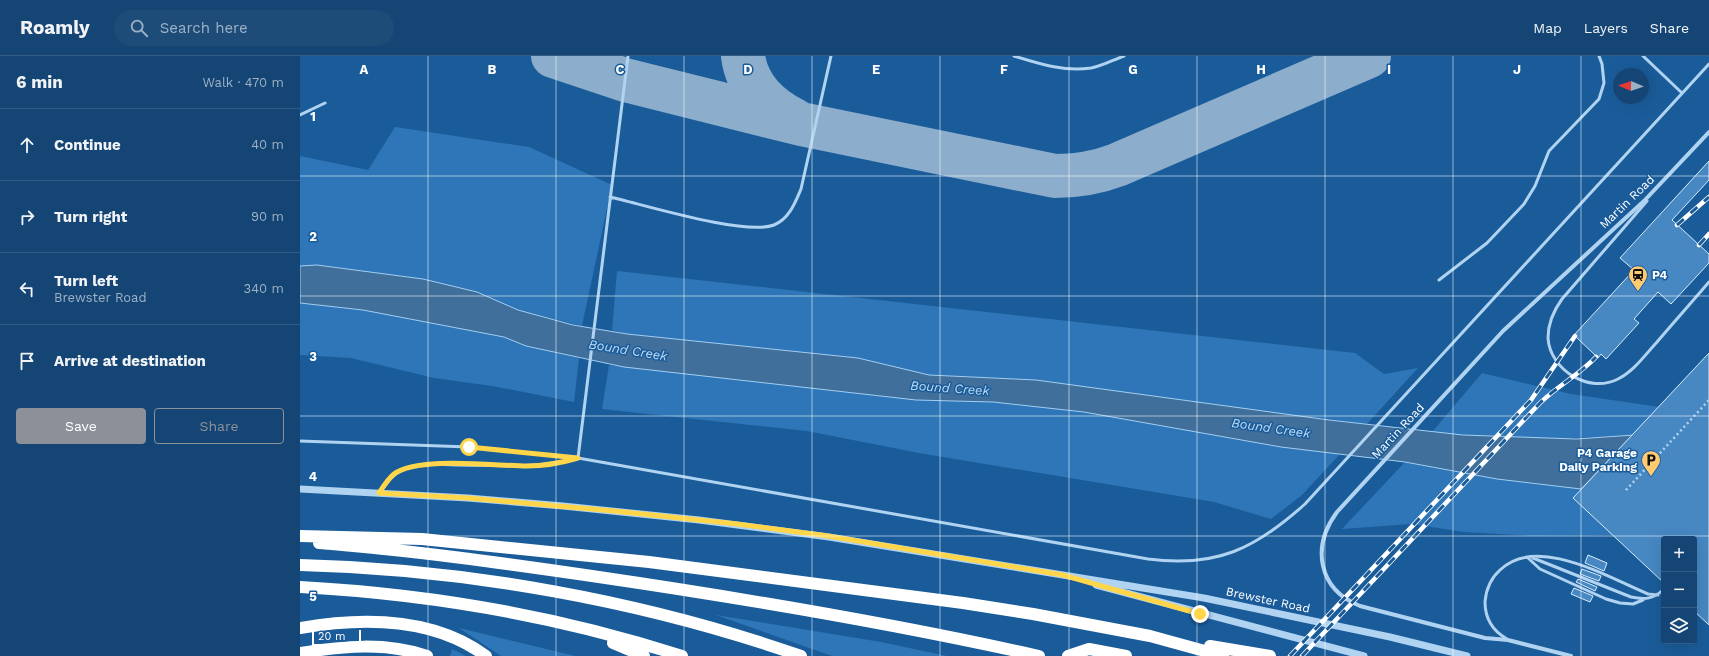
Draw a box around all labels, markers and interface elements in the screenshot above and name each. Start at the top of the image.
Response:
search box [114,10,394,46]
text: Roamly [20,16,90,39]
icon: search [128,17,150,39]
text: Search here [160,19,248,37]
text: Map [1533,20,1562,36]
text: Layers [1584,20,1628,36]
text: Share [1650,20,1689,36]
text: A [360,62,369,77]
text: B [488,62,497,77]
text: C [616,62,625,77]
text: D [743,62,753,77]
text: E [872,62,880,77]
text: F [1000,62,1008,77]
text: G [1128,62,1138,77]
text: H [1256,62,1266,77]
text: I [1387,62,1391,77]
text: J [1513,62,1521,77]
north arrow [1613,68,1649,104]
text: 6 min [16,72,63,92]
text: Walk · 470 m [203,75,284,90]
text: 1 [310,109,316,124]
icon: ahead [16,134,38,156]
text: Continue [54,136,121,154]
text: 40 m [251,137,284,152]
street label: Martin Road [1597,172,1657,232]
icon: right [16,206,38,228]
text: Turn right [54,208,127,226]
text: 90 m [251,209,284,224]
text: 2 [309,229,317,244]
station icon: P4 [1627,264,1649,292]
place label: P4 [1652,268,1667,282]
text: Turn left [54,272,118,290]
icon: left [16,278,38,300]
text: 340 m [244,281,284,296]
text: Brewster Road [54,290,147,305]
water label: Bound Creek [588,336,669,364]
text: 3 [309,349,317,364]
icon: arrive [16,350,38,372]
text: Arrive at destination [54,352,206,370]
water label: Bound Creek [910,378,991,398]
street label: Martin Road [1369,400,1427,462]
button: Save [16,408,146,444]
button: Share [154,408,284,444]
water label: Bound Creek [1231,415,1312,441]
route start [460,438,478,456]
place label: P4 Garage Daily Parking [1559,446,1637,474]
parking icon: P4 Garage Daily Parking [1640,449,1662,477]
text: 4 [309,469,318,484]
map controls [1661,536,1697,644]
button: + [1661,536,1697,572]
button: − [1661,572,1697,608]
street label: Brewster Road [1225,584,1311,616]
text: 5 [309,589,317,604]
route end [1191,605,1209,623]
button: layers [1661,608,1697,644]
scale bar [312,628,361,647]
text: 20 m [318,630,346,643]

